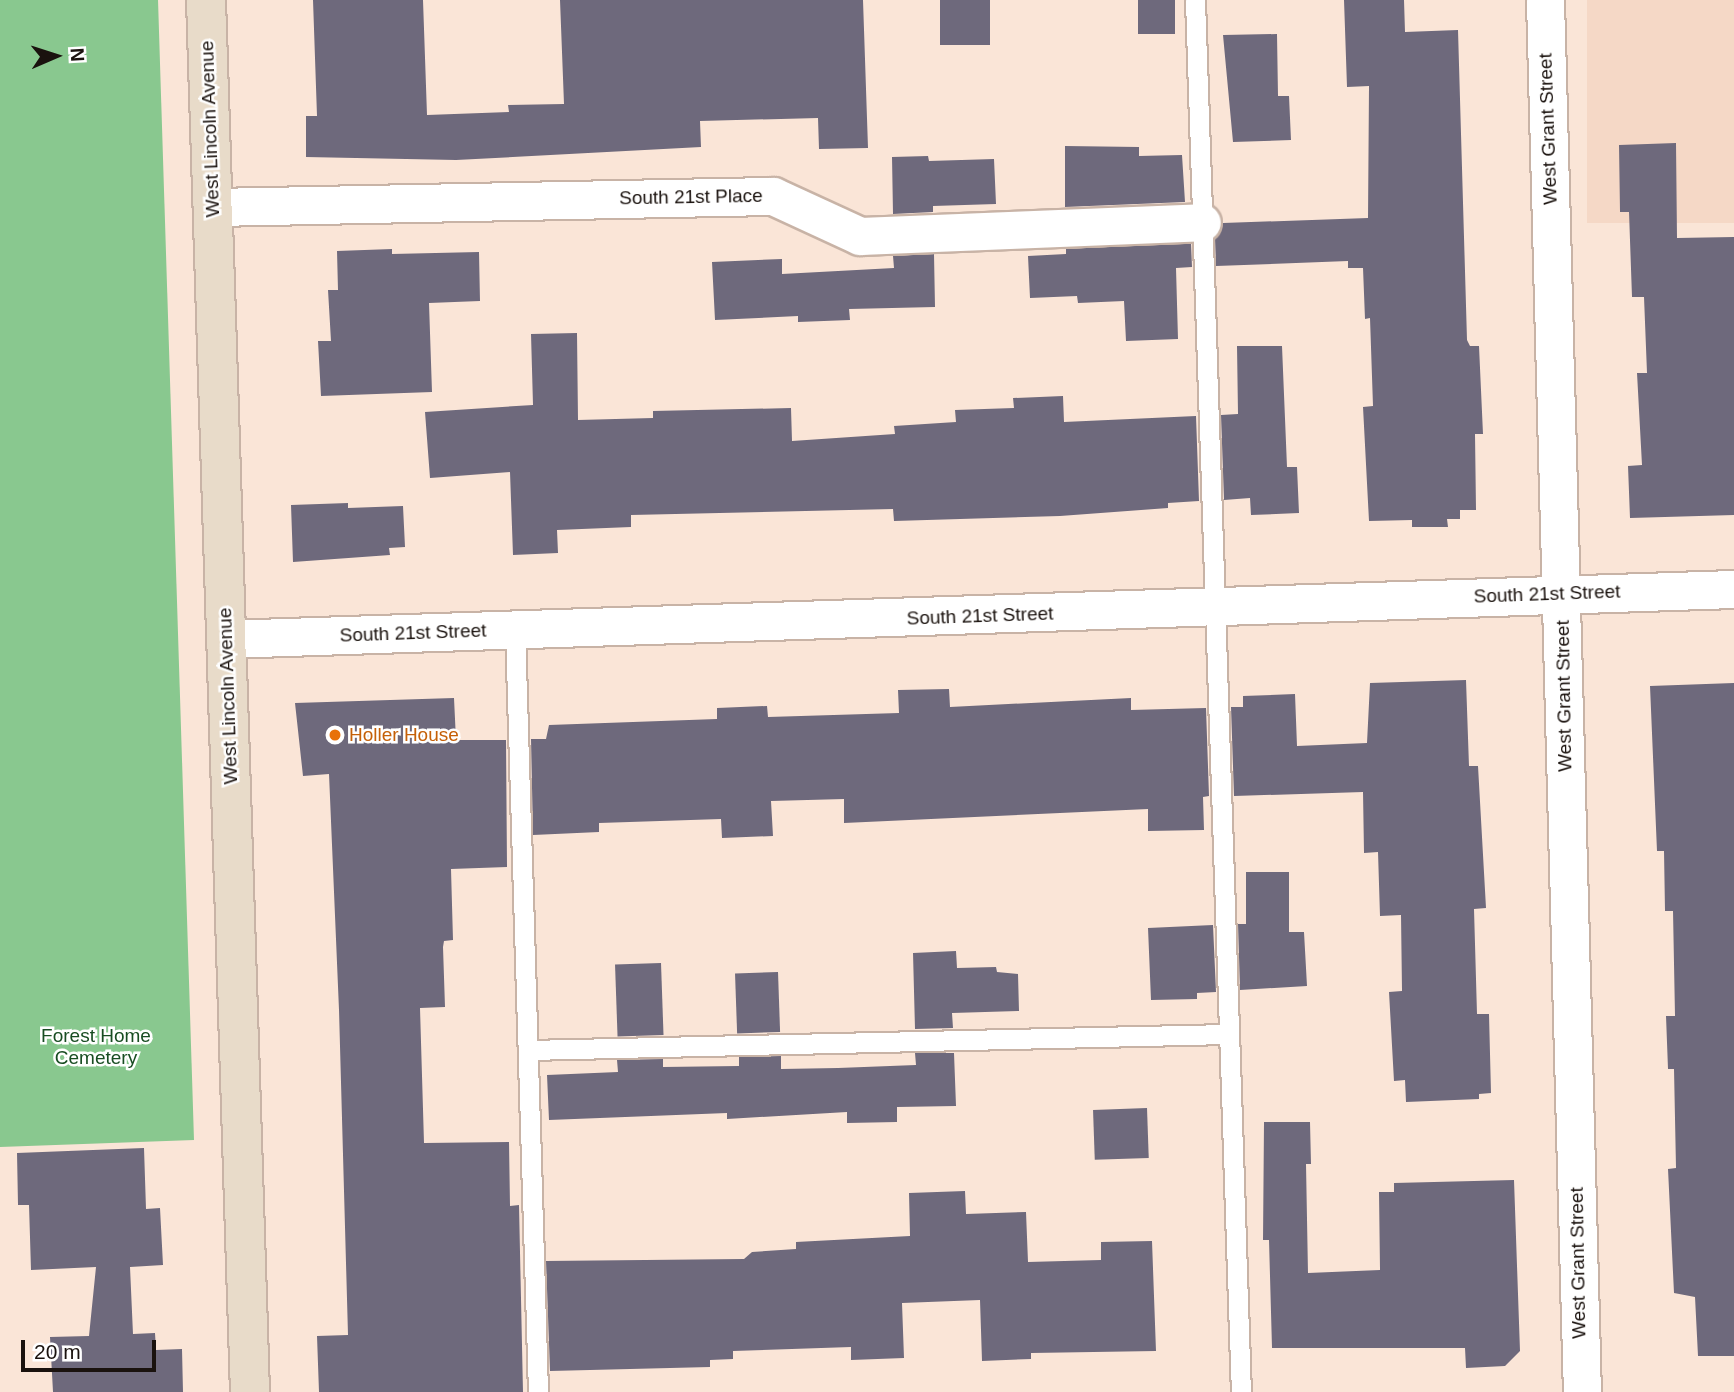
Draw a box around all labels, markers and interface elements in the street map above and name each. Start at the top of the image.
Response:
north arrow [21,21,91,91]
street label: West Lincoln Avenue [196,40,224,218]
text: N [67,47,88,62]
street label: West Grant Street [1534,53,1562,205]
street label: South 21st Place [619,184,763,210]
street label: South 21st Street [1473,580,1621,608]
street label: South 21st Street [906,602,1054,630]
street label: West Lincoln Avenue [214,607,242,785]
street label: South 21st Street [339,619,487,647]
street label: West Grant Street [1551,620,1577,772]
place label: Holler House [349,724,459,746]
marker: Holler House [327,727,343,743]
park label: Forest Home Cemetery [41,1025,151,1069]
street label: West Grant Street [1565,1187,1591,1339]
scale bar [24,1326,159,1370]
text: 20 m [34,1340,81,1363]

